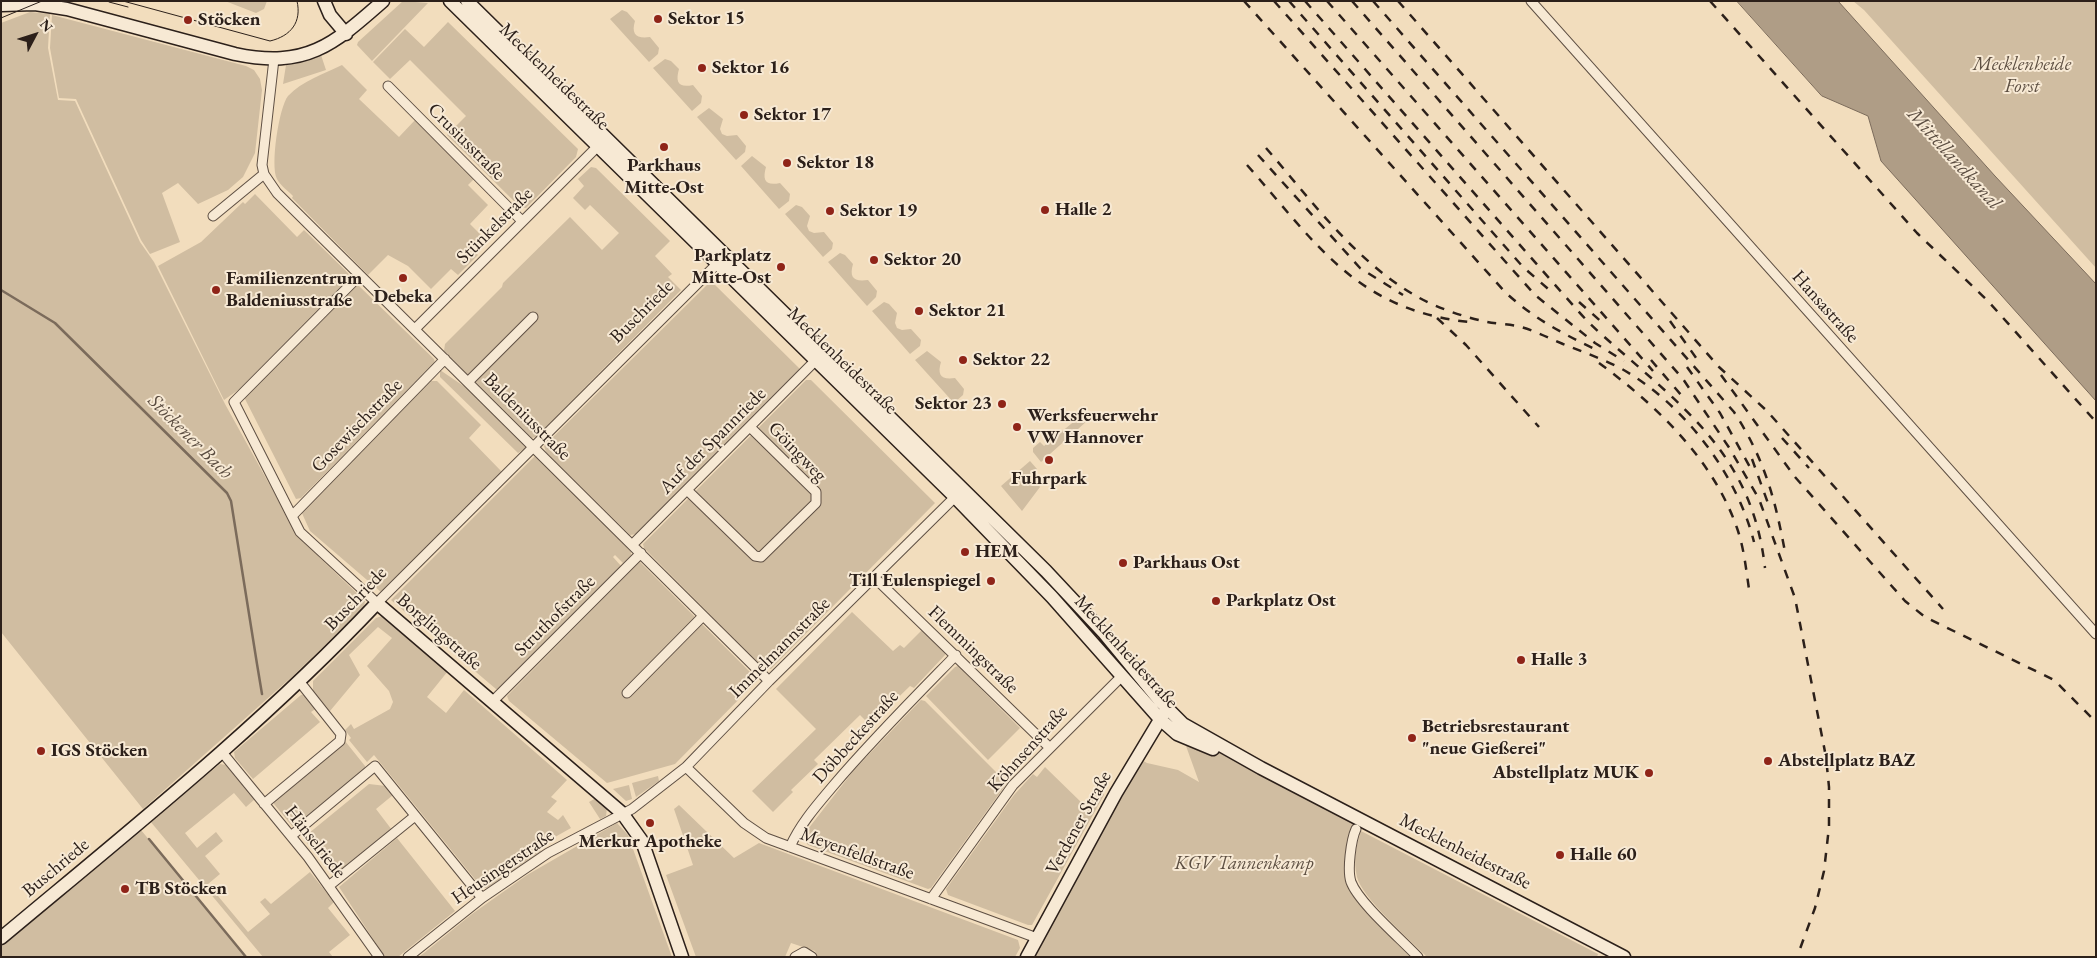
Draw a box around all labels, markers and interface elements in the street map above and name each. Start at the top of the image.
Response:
place label: Sektor 15 [668,8,745,30]
place label: Stöcken [198,9,260,31]
north arrow [10,10,60,60]
marker: Sektor 15 [652,13,664,25]
marker: Stöcken [182,14,194,26]
text: N [36,15,57,35]
street label: Mecklenheidestraße [494,19,614,135]
park label: Mecklenheide Forst [1973,54,2071,98]
place label: Sektor 16 [712,57,789,79]
marker: Sektor 16 [696,62,708,74]
street label: Crusiusstraße [423,99,509,185]
water label: Mittellandkanal [1902,103,2006,215]
place label: Sektor 17 [754,104,831,126]
marker: Sektor 17 [738,109,750,121]
marker: Parkhaus Mitte-Ost [658,141,670,153]
place label: Sektor 18 [797,152,874,174]
place label: Parkhaus Mitte-Ost [624,155,704,199]
marker: Sektor 18 [781,157,793,169]
street label: Stünkelstraße [452,183,538,269]
place label: Halle 2 [1055,199,1112,221]
place label: Sektor 19 [840,200,917,222]
marker: Halle 2 [1039,204,1051,216]
marker: Sektor 19 [824,205,836,217]
place label: Parkplatz Mitte-Ost [691,245,771,289]
place label: Sektor 20 [884,249,961,271]
marker: Sektor 20 [868,254,880,266]
marker: Parkplatz Mitte-Ost [775,261,787,273]
street label: Hansastraße [1787,266,1863,348]
place label: Familienzentrum Baldeniusstraße [226,268,362,312]
marker: Debeka [397,272,409,284]
street label: Buschriede [606,276,678,348]
marker: Familienzentrum Baldeniusstraße [210,284,222,296]
place label: Debeka [373,286,433,308]
place label: Sektor 21 [929,300,1006,322]
street label: Mecklenheidestraße [782,303,902,419]
marker: Sektor 21 [913,305,925,317]
place label: Sektor 22 [973,349,1050,371]
marker: Sektor 22 [957,354,969,366]
street label: Baldeniusstraße [479,369,575,465]
street label: Gosewischstraße [307,375,407,477]
street label: Auf der Spannriede [655,383,771,499]
water label: Stöckener Bach [142,389,238,485]
place label: Sektor 23 [915,393,992,415]
marker: Sektor 23 [996,398,1008,410]
place label: Werksfeuerwehr VW Hannover [1027,405,1158,449]
street label: Göingweg [763,417,831,487]
marker: Werksfeuerwehr VW Hannover [1011,421,1023,433]
marker: Fuhrpark [1043,454,1055,466]
place label: Fuhrpark [1011,468,1087,490]
place label: HEM [975,541,1019,563]
marker: HEM [959,546,971,558]
place label: Parkhaus Ost [1133,552,1240,574]
marker: Parkhaus Ost [1117,557,1129,569]
street label: Buschriede [320,562,392,636]
place label: Till Eulenspiegel [849,570,981,592]
street label: Struthofstraße [510,571,600,661]
marker: Till Eulenspiegel [985,575,997,587]
street label: Borglingstraße [392,589,486,675]
place label: Parkplatz Ost [1226,590,1336,612]
street label: Mecklenheidestraße [1069,591,1183,713]
street label: Immelmannstraße [725,593,835,703]
marker: Parkplatz Ost [1210,595,1222,607]
street label: Flemmingstraße [923,601,1023,699]
place label: Halle 3 [1531,649,1588,671]
marker: Halle 3 [1515,654,1527,666]
street label: Döbbeckestraße [808,686,904,788]
street label: Köhnsenstraße [983,701,1073,797]
place label: Betriebsrestaurant "neue Gießerei" [1422,716,1569,760]
marker: Betriebsrestaurant "neue Gießerei" [1406,732,1418,744]
place label: IGS Stöcken [51,740,148,762]
marker: IGS Stöcken [35,745,47,757]
place label: Abstellplatz BAZ [1778,750,1915,772]
marker: Abstellplatz BAZ [1762,755,1774,767]
place label: Abstellplatz MUK [1492,762,1639,784]
street label: Verdener Straße [1041,767,1117,879]
marker: Abstellplatz MUK [1643,767,1655,779]
street label: Hänselriede [279,801,351,883]
street label: Mecklenheidestraße [1395,809,1535,895]
marker: Merkur Apotheke [644,817,656,829]
street label: Meyenfeldstraße [797,823,917,885]
street label: Heusingerstraße [447,824,559,910]
place label: Merkur Apotheke [578,831,722,853]
street label: Buschriede [18,834,94,902]
place label: Halle 60 [1570,844,1637,866]
marker: Halle 60 [1554,849,1566,861]
park label: KGV Tannenkamp [1174,853,1314,875]
place label: TB Stöcken [135,878,227,900]
marker: TB Stöcken [119,883,131,895]

